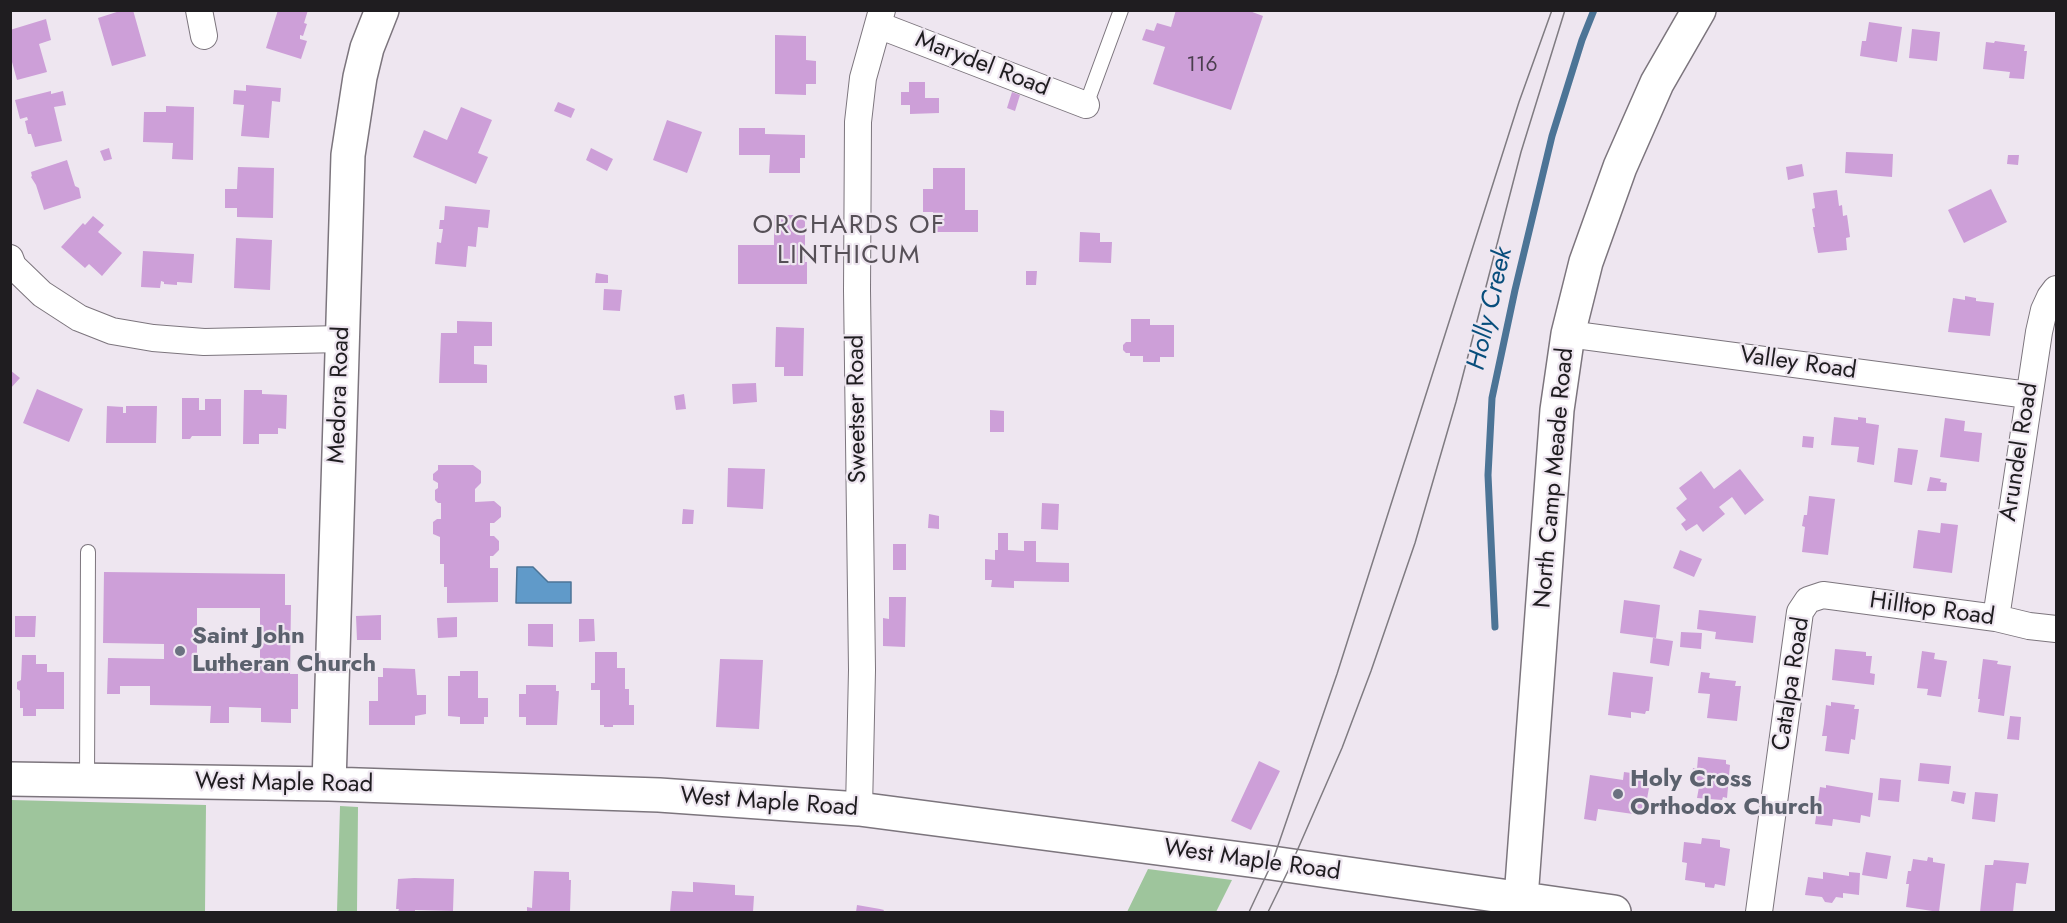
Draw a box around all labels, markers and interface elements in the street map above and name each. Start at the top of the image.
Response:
street label: Marydel Road [911,26,1053,104]
house number: 116 [1187,53,1217,79]
district label: ORCHARDS OF LINTHICUM [753,211,945,272]
water label: Holly Creek [1462,245,1520,373]
street label: Medora Road [323,326,357,464]
street label: Sweetser Road [842,334,874,484]
street label: Valley Road [1738,342,1858,386]
street label: North Camp Meade Road [1529,347,1581,609]
street label: Arundel Road [1995,381,2045,523]
street label: Hilltop Road [1868,587,1996,633]
street label: Catalpa Road [1767,615,1817,753]
place label: Saint John Lutheran Church [192,623,376,679]
marker: Saint John Lutheran Church [173,644,187,658]
place label: Holy Cross Orthodox Church [1630,766,1823,822]
street label: West Maple Road [195,768,373,800]
street label: West Maple Road [679,782,859,824]
marker: Holy Cross Orthodox Church [1611,787,1625,801]
street label: West Maple Road [1162,834,1342,888]

